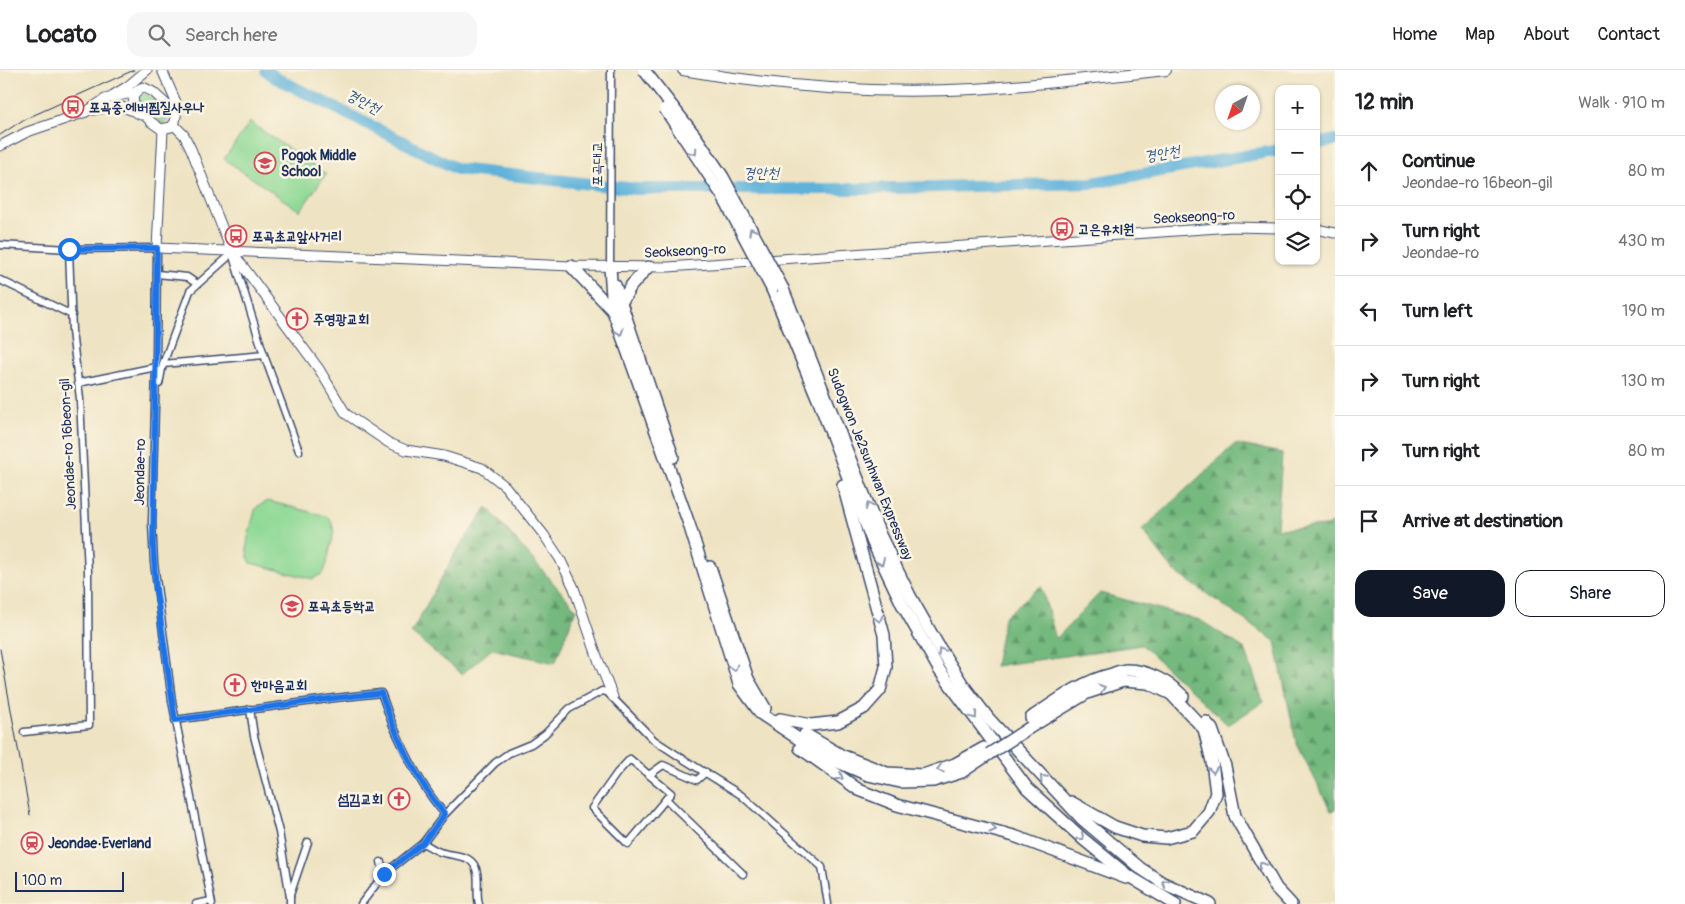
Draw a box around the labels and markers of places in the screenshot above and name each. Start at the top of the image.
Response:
bus stop icon: 포곡중.에버찜질사우나 [61,95,85,119]
place label: 포곡중.에버찜질사우나 [89,99,205,116]
place label: Pogok Middle School [281,147,357,180]
school or university icon: Pogok Middle School [253,151,277,175]
bus stop icon: 고은유치원 [1050,217,1074,241]
place label: 고은유치원 [1078,221,1134,238]
bus stop icon: 포곡초교앞사거리 [224,224,248,248]
place label: 포곡초교앞사거리 [252,228,342,245]
church icon: 주영광교회 [285,307,309,331]
place label: 주영광교회 [313,311,369,328]
school or university icon: 포곡초등학교 [280,594,304,618]
place label: 포곡초등학교 [308,598,376,615]
church icon: 한마음교회 [223,673,247,697]
place label: 한마음교회 [250,677,307,694]
church icon: 섬김교회 [387,787,411,811]
place label: 섬김교회 [337,791,383,808]
station icon: Jeondae·Everland [20,831,44,855]
place label: Jeondae·Everland [48,835,152,852]

